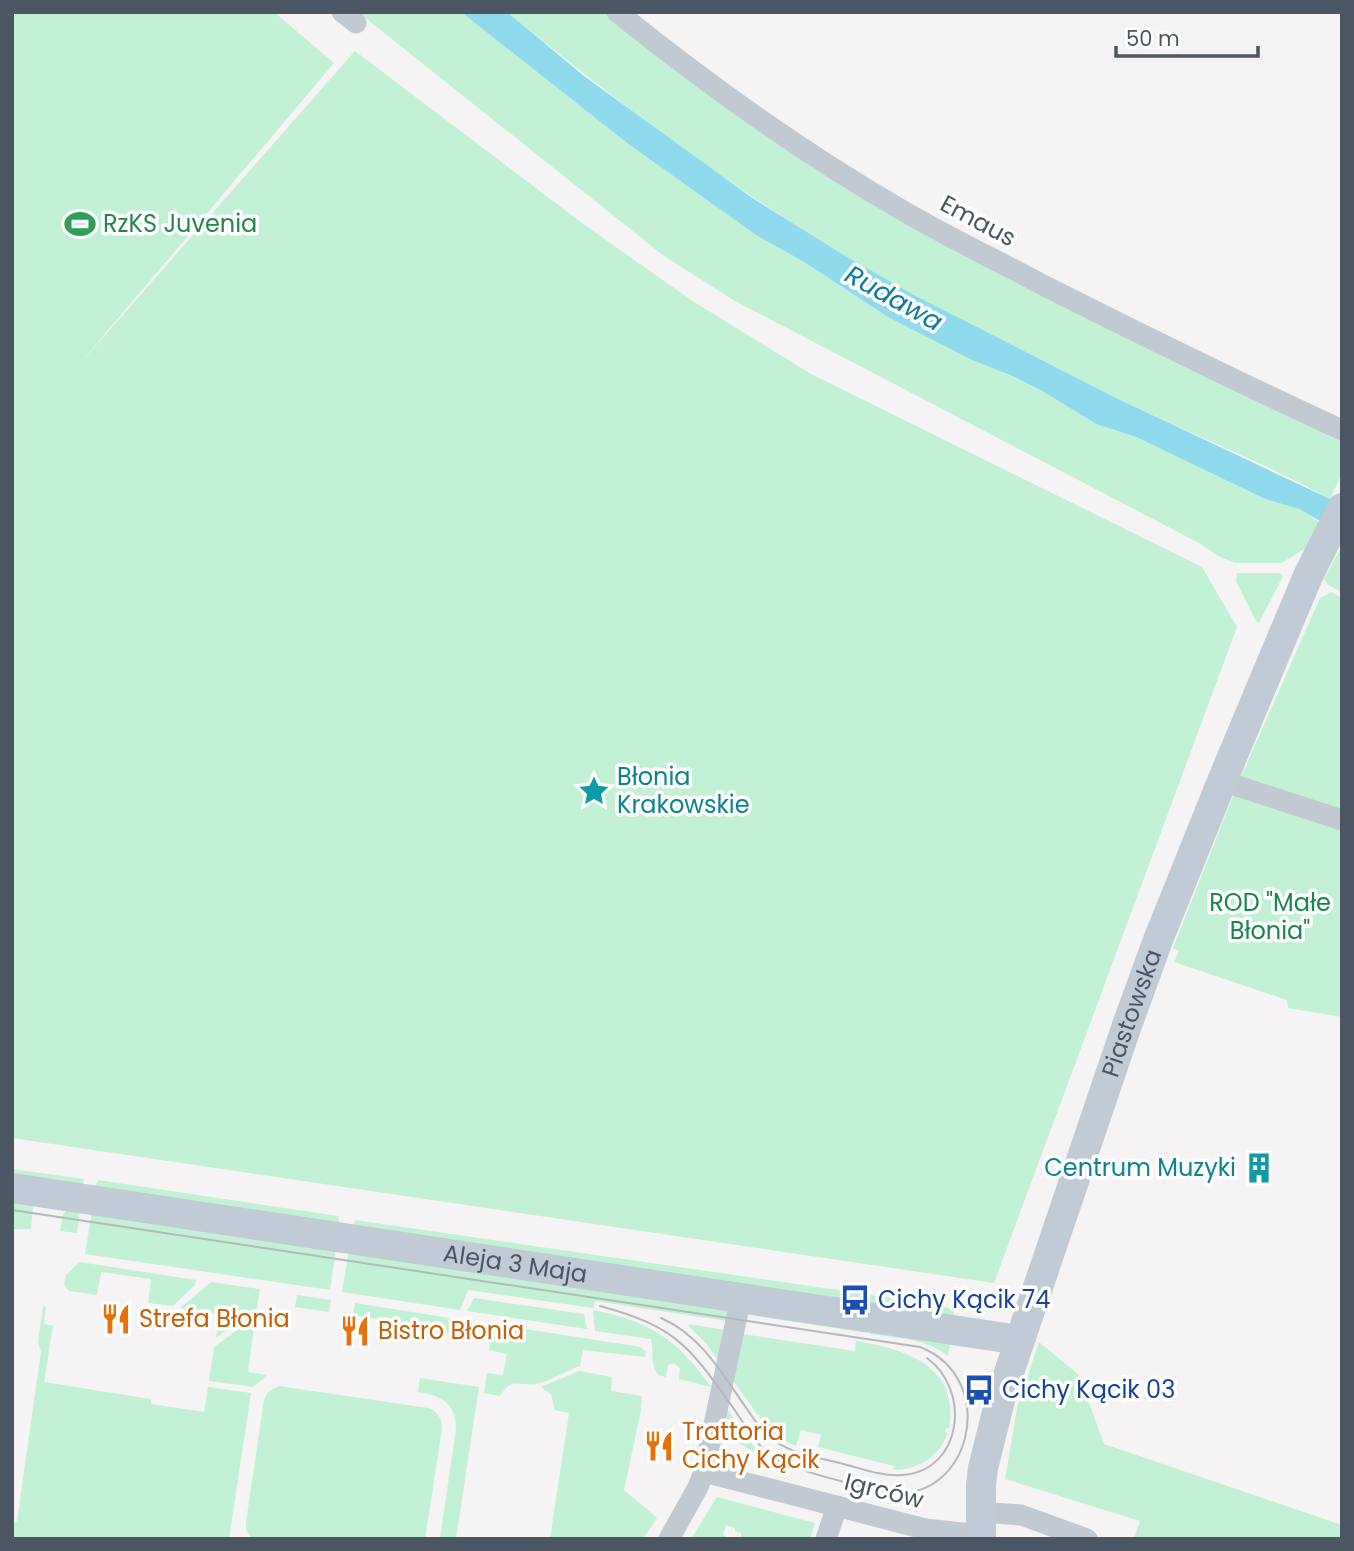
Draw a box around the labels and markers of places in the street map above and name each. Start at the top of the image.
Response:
sports icon: RzKS Juvenia [63,207,97,241]
place label: RzKS Juvenia [103,207,257,240]
place label: Błonia Krakowskie [617,760,750,821]
place icon: Błonia Krakowskie [577,774,611,808]
place label: Centrum Muzyki [1044,1151,1236,1184]
building icon: Centrum Muzyki [1242,1151,1276,1185]
bus stop icon: Cichy Kącik 74 [838,1283,872,1317]
place label: Cichy Kącik 74 [878,1283,1050,1316]
restaurant icon: Strefa Błonia [99,1302,133,1336]
place label: Strefa Błonia [139,1302,290,1335]
restaurant icon: Bistro Błonia [338,1314,372,1348]
place label: Bistro Błonia [378,1314,524,1347]
bus stop icon: Cichy Kącik 03 [962,1373,996,1407]
place label: Cichy Kącik 03 [1002,1373,1175,1406]
place label: Trattoria Cichy Kącik [682,1415,820,1476]
restaurant icon: Trattoria Cichy Kącik [642,1429,676,1463]

